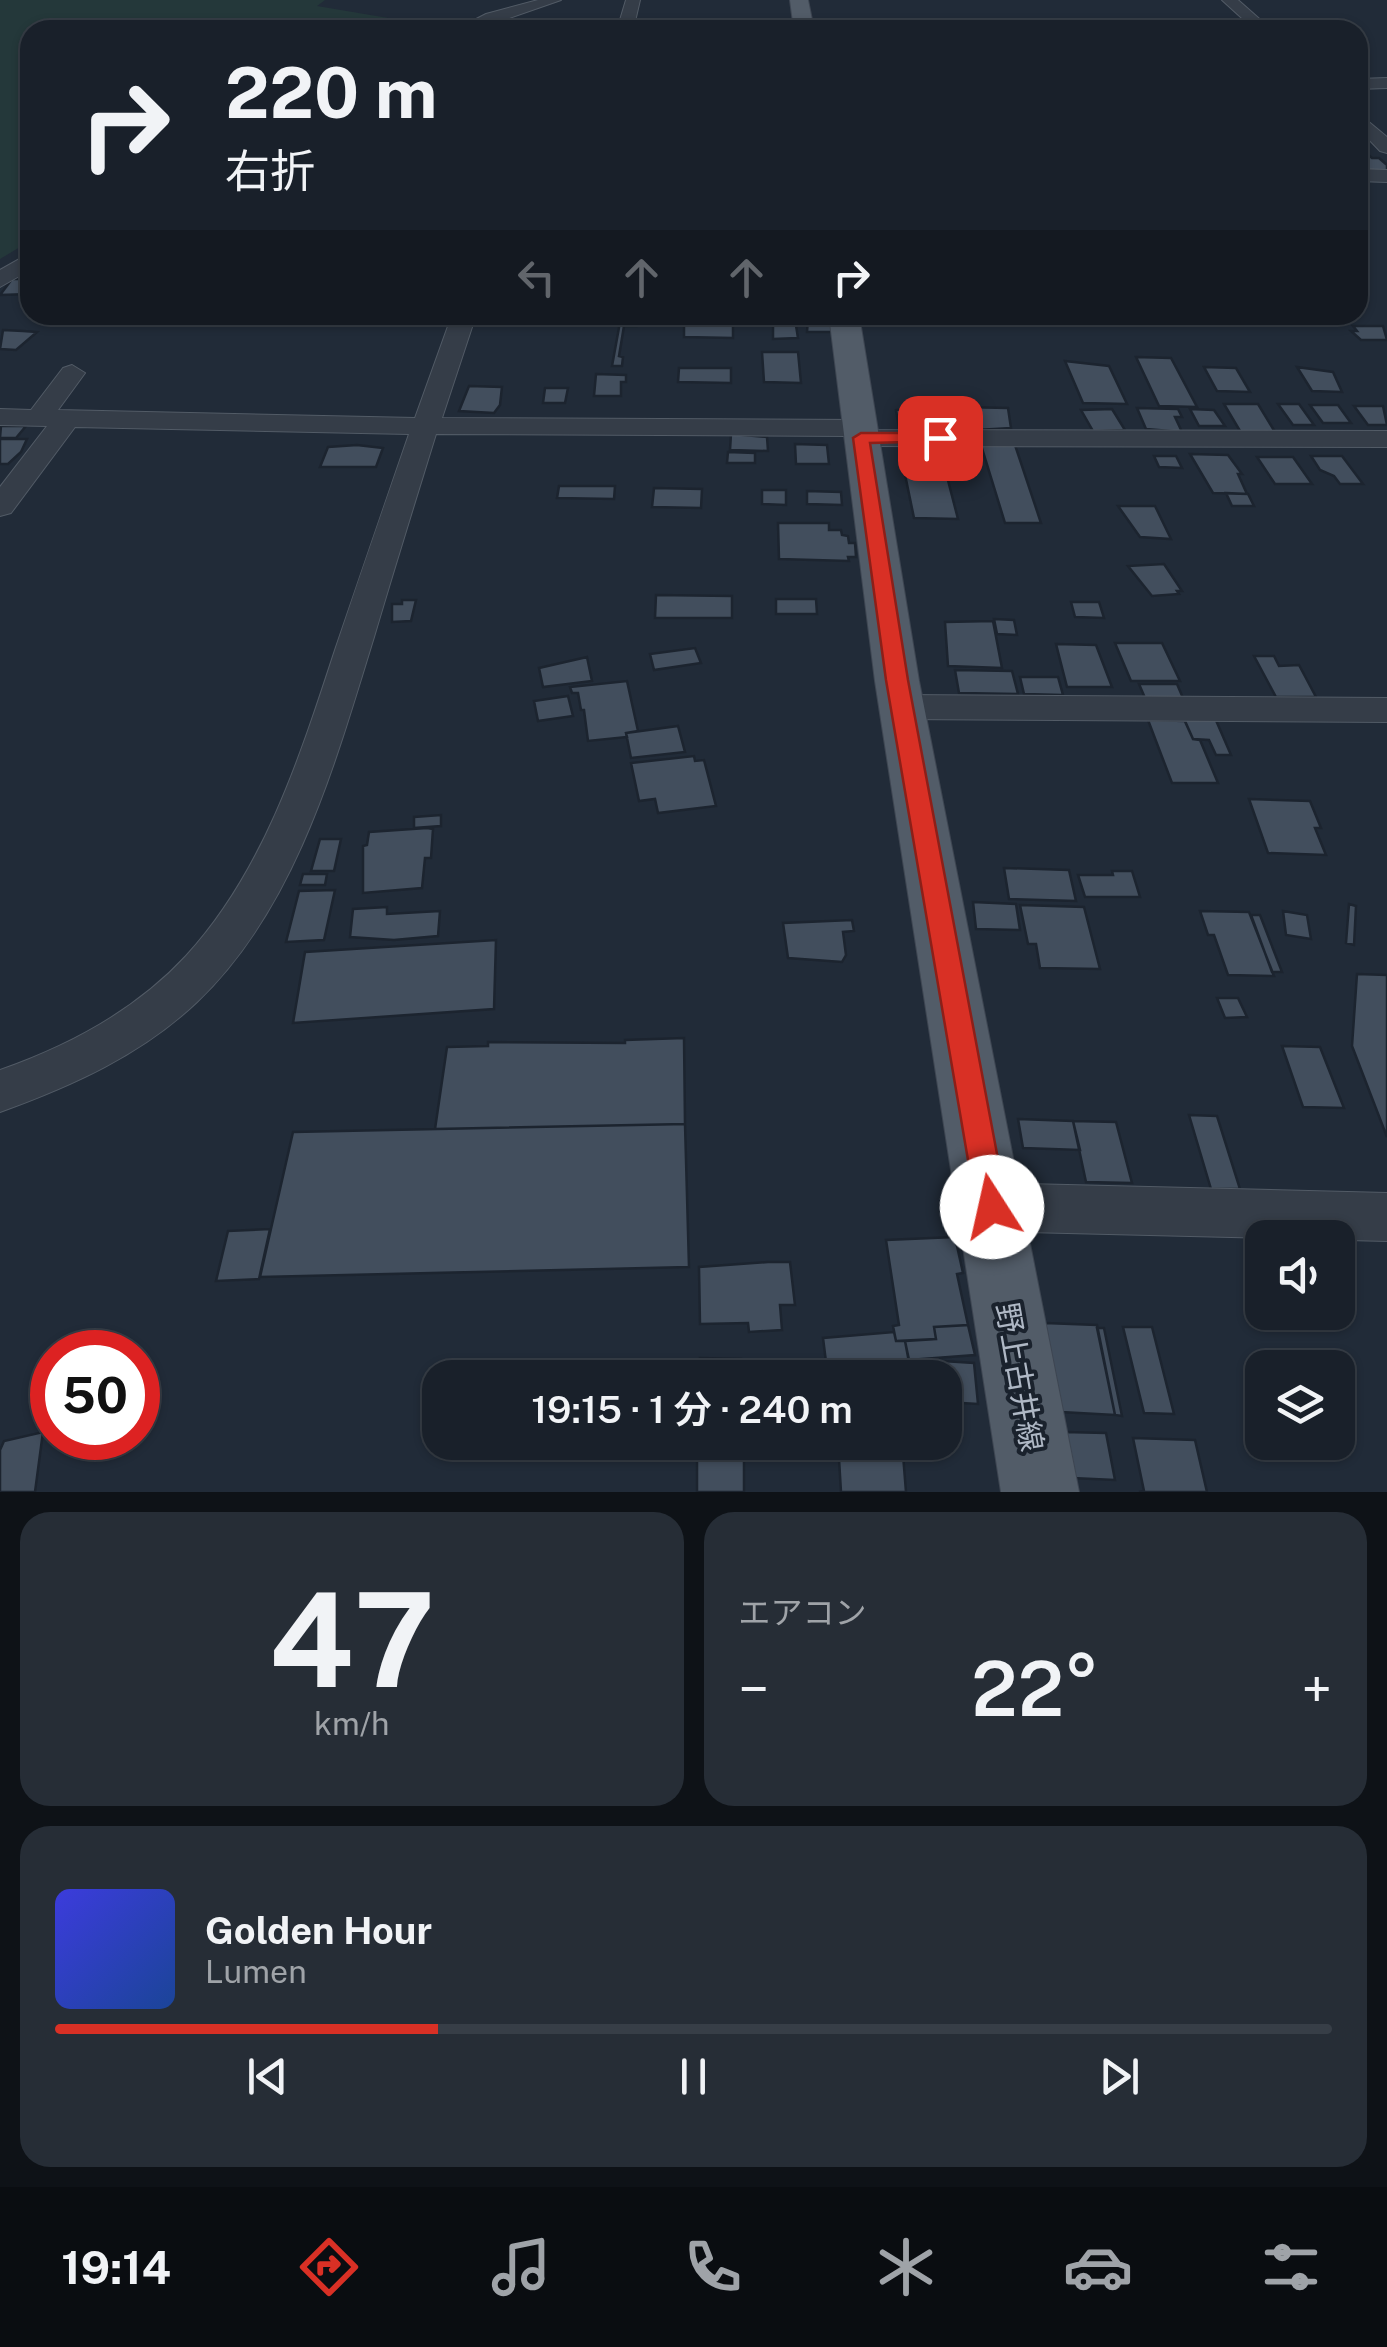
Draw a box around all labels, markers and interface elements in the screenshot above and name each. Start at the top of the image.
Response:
text: 220 m [225,51,438,134]
icon: right [60,60,190,190]
text: 右折 [225,144,315,197]
icon: left [509,250,564,305]
icon: ahead [614,250,669,305]
icon: ahead [719,250,774,305]
icon: right [824,250,879,305]
pin [898,396,983,481]
icon: arrive [913,411,968,466]
position arrow [940,1155,1044,1259]
map controls [1245,1220,1355,1460]
button: sound [1245,1220,1355,1330]
street label: 野上古井線 [989,1300,1051,1454]
speed limit sign: 50 [30,1330,160,1460]
button: layers [1245,1350,1355,1460]
text: 19:15 · 1 分 · 240 m [531,1387,853,1432]
text: 47 [268,1564,435,1716]
text: エアコン [739,1594,867,1631]
text: 22° [971,1645,1099,1733]
text: − [739,1657,769,1721]
text: + [1302,1657,1332,1721]
text: km/h [314,1705,389,1742]
text: Golden Hour [205,1908,432,1953]
text: Lumen [205,1953,307,1990]
icon: previous [240,2049,295,2104]
icon: pause [666,2049,721,2104]
icon: next [1092,2049,1147,2104]
icon: directions [294,2232,364,2302]
icon: music [486,2232,556,2302]
icon: phone [678,2232,748,2302]
icon: climate [871,2232,941,2302]
icon: car [1063,2232,1133,2302]
icon: filters [1256,2232,1326,2302]
text: 19:14 [61,2241,171,2294]

